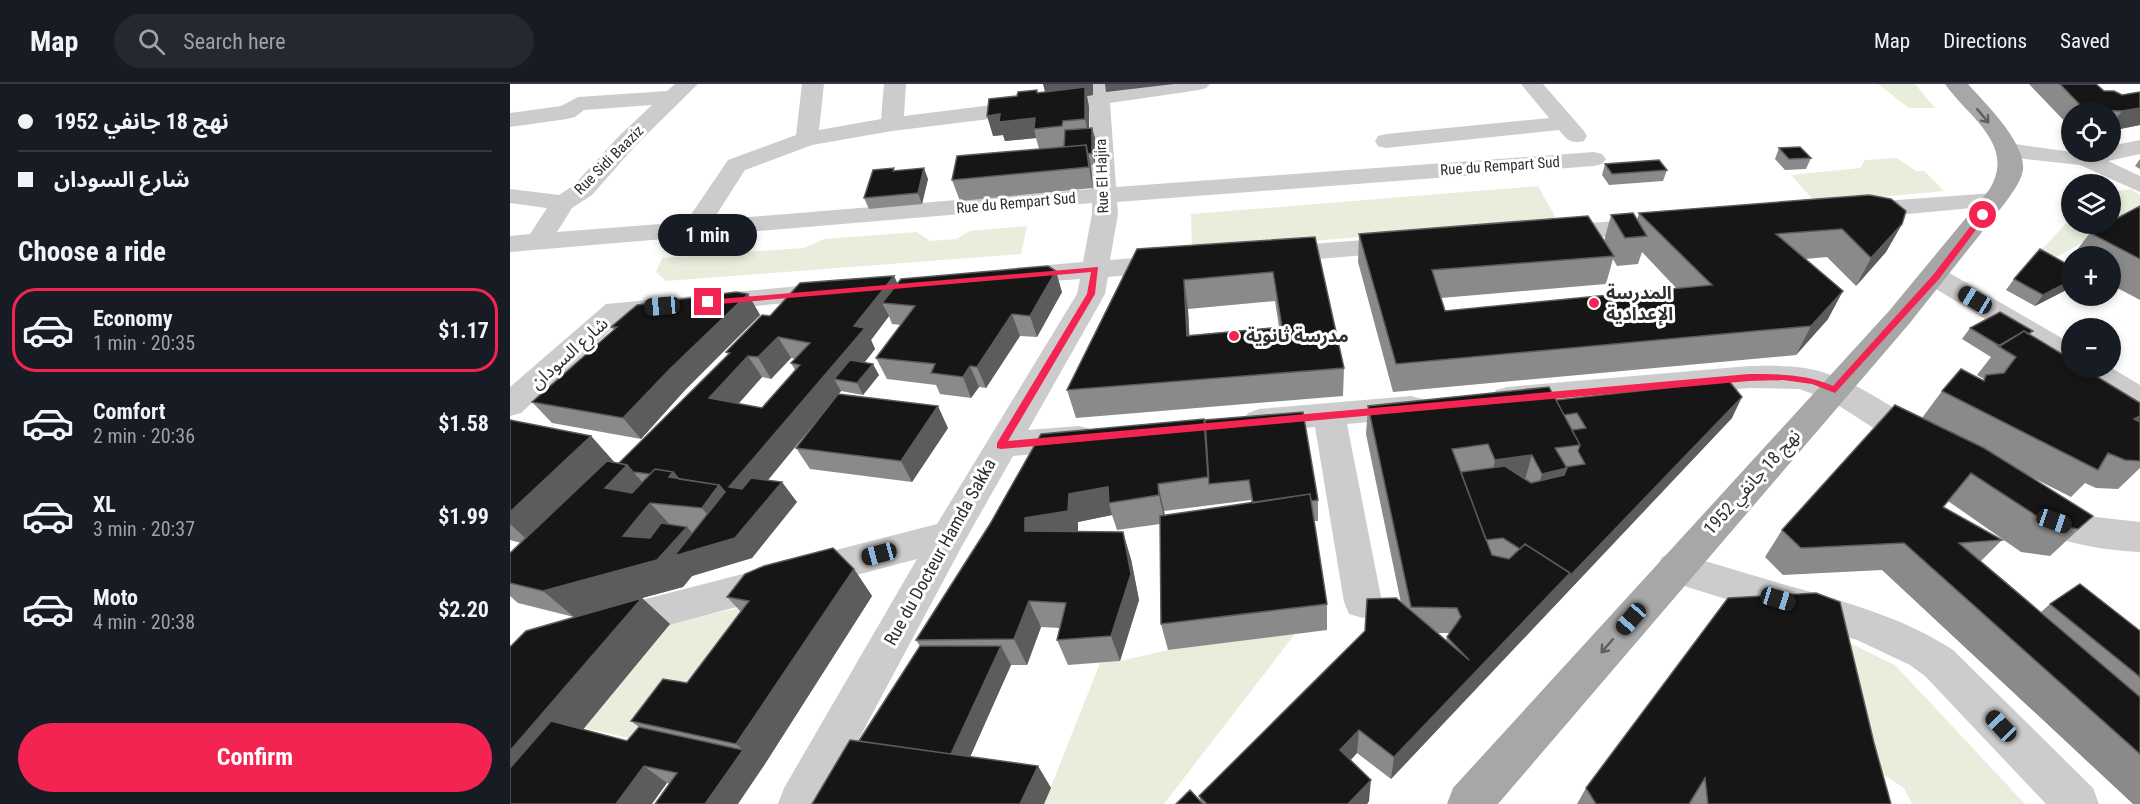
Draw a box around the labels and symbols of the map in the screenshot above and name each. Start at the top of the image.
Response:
one-way arrow [1976,108,1990,123]
street label: Rue Sidi Baaziz [571,122,647,198]
street label: Rue El Hajira [1092,138,1112,214]
street label: Rue du Rempart Sud [1440,153,1560,179]
street label: Rue du Rempart Sud [955,189,1077,217]
route start [1969,201,1996,228]
callout: 1 min [658,215,758,257]
place label: المدرسة الإعدادية [1606,282,1673,326]
car [1955,283,1995,317]
route end [694,288,721,315]
car [643,295,681,317]
marker: المدرسة الإعدادية [1587,296,1601,310]
street label: شارع السودان [526,312,614,396]
place label: مدرسة ثانوية [1246,325,1349,347]
marker: مدرسة ثانوية [1227,329,1241,343]
street label: نهج 18 جانفي 1952 [1699,425,1807,541]
street label: Rue du Docteur Hamda Sakka [879,455,1000,649]
car [2034,507,2074,535]
car [859,541,899,567]
car [1758,585,1798,613]
car [1612,600,1650,638]
one-way arrow [1600,638,1614,653]
car [1982,707,2020,745]

